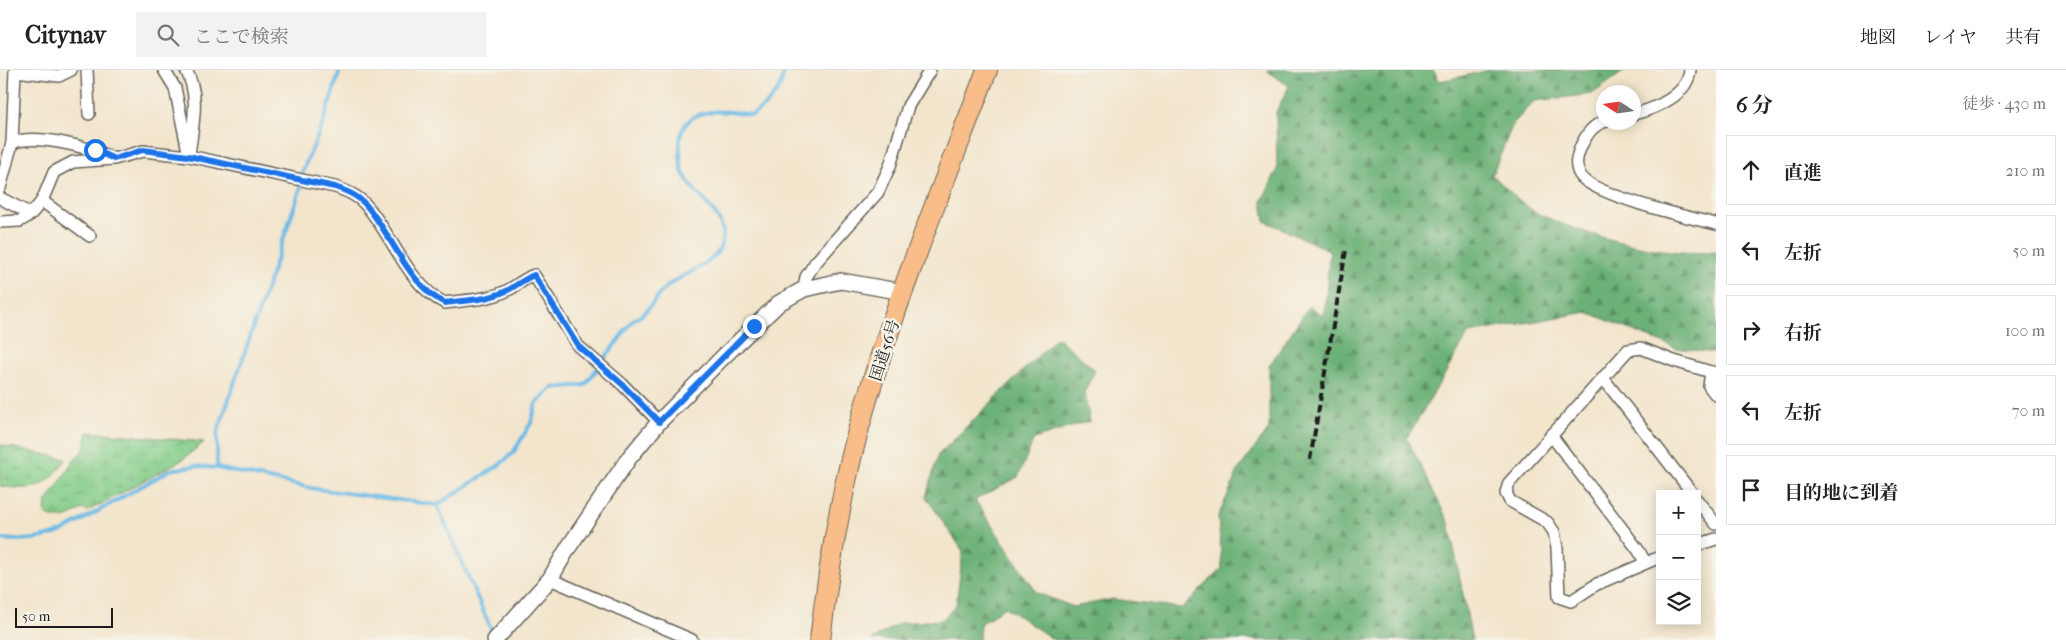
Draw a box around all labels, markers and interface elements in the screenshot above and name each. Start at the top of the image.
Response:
search box [136,12,486,57]
text: Citynav [25,21,106,49]
icon: search [154,21,182,49]
text: ここで検索 [194,26,289,48]
text: 地図 [1860,27,1896,48]
text: レイヤ [1924,27,1977,48]
text: 共有 [2005,27,2041,48]
north arrow [1596,85,1641,130]
text: 6 分 [1736,93,1773,117]
text: 徒歩 · 430 m [1962,94,2046,113]
route start [84,139,107,162]
icon: ahead [1737,156,1765,184]
text: 210 m [2006,161,2045,180]
text: 直進 [1784,162,1822,184]
icon: left [1737,236,1765,264]
text: 50 m [2013,241,2045,260]
text: 左折 [1784,242,1822,264]
route end [743,315,766,338]
icon: right [1737,316,1765,344]
street label: 国道56号 [866,317,903,383]
text: 100 m [2005,321,2045,340]
text: 右折 [1784,322,1822,344]
icon: left [1737,396,1765,424]
text: 70 m [2012,401,2045,420]
text: 左折 [1784,402,1822,424]
icon: arrive [1737,476,1765,504]
text: 目的地に到着 [1784,482,1898,504]
map controls [1656,490,1701,625]
button: + [1656,490,1701,535]
button: − [1656,535,1701,580]
button: layers [1656,580,1701,625]
scale bar [15,605,112,628]
text: 50 m [22,608,50,625]

